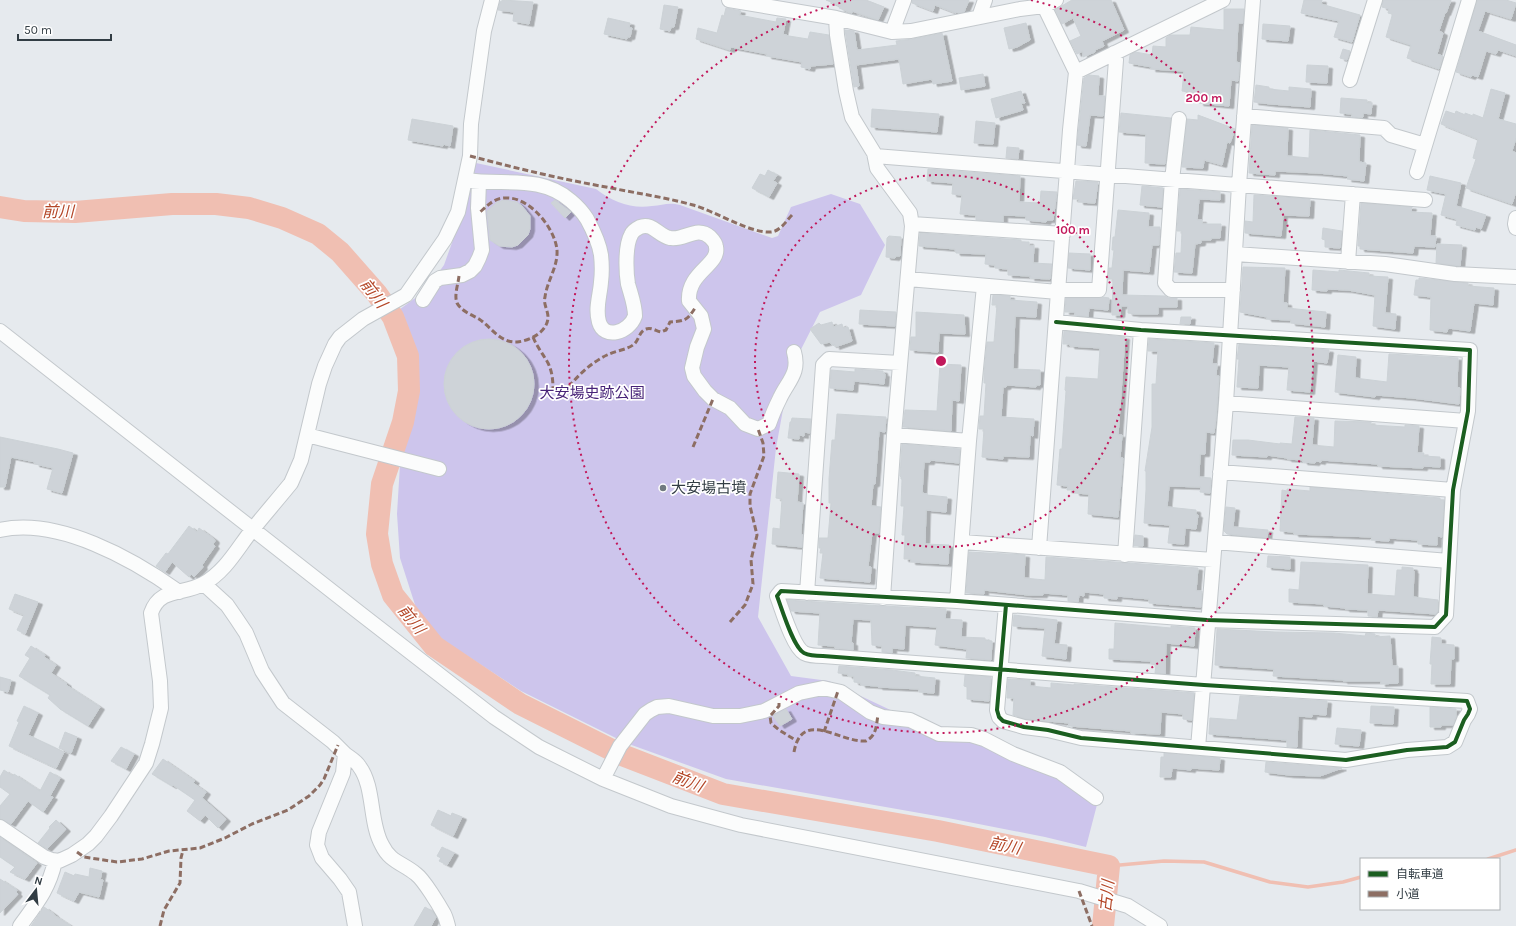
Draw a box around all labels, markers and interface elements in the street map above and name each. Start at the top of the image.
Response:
scale bar [18,16,111,42]
text: 50 m [24,23,52,37]
text: 200 m [1186,91,1222,105]
water label: 前川 [42,202,76,221]
text: 100 m [1056,223,1090,237]
water label: 前川 [356,275,392,313]
centre of rings [934,354,948,368]
park label: 大安場史跡公園 [539,384,645,402]
place label: 大安場古墳 [671,479,746,497]
marker: 大安場古墳 [658,483,668,493]
water label: 前川 [394,601,430,639]
water label: 前川 [669,767,708,797]
water label: 前川 [987,833,1024,859]
legend [1360,858,1500,910]
text: 自転車道 [1396,867,1444,881]
north arrow [16,870,56,910]
text: N [33,874,44,888]
water label: 古川 [1095,877,1118,913]
text: 小道 [1396,887,1420,901]

